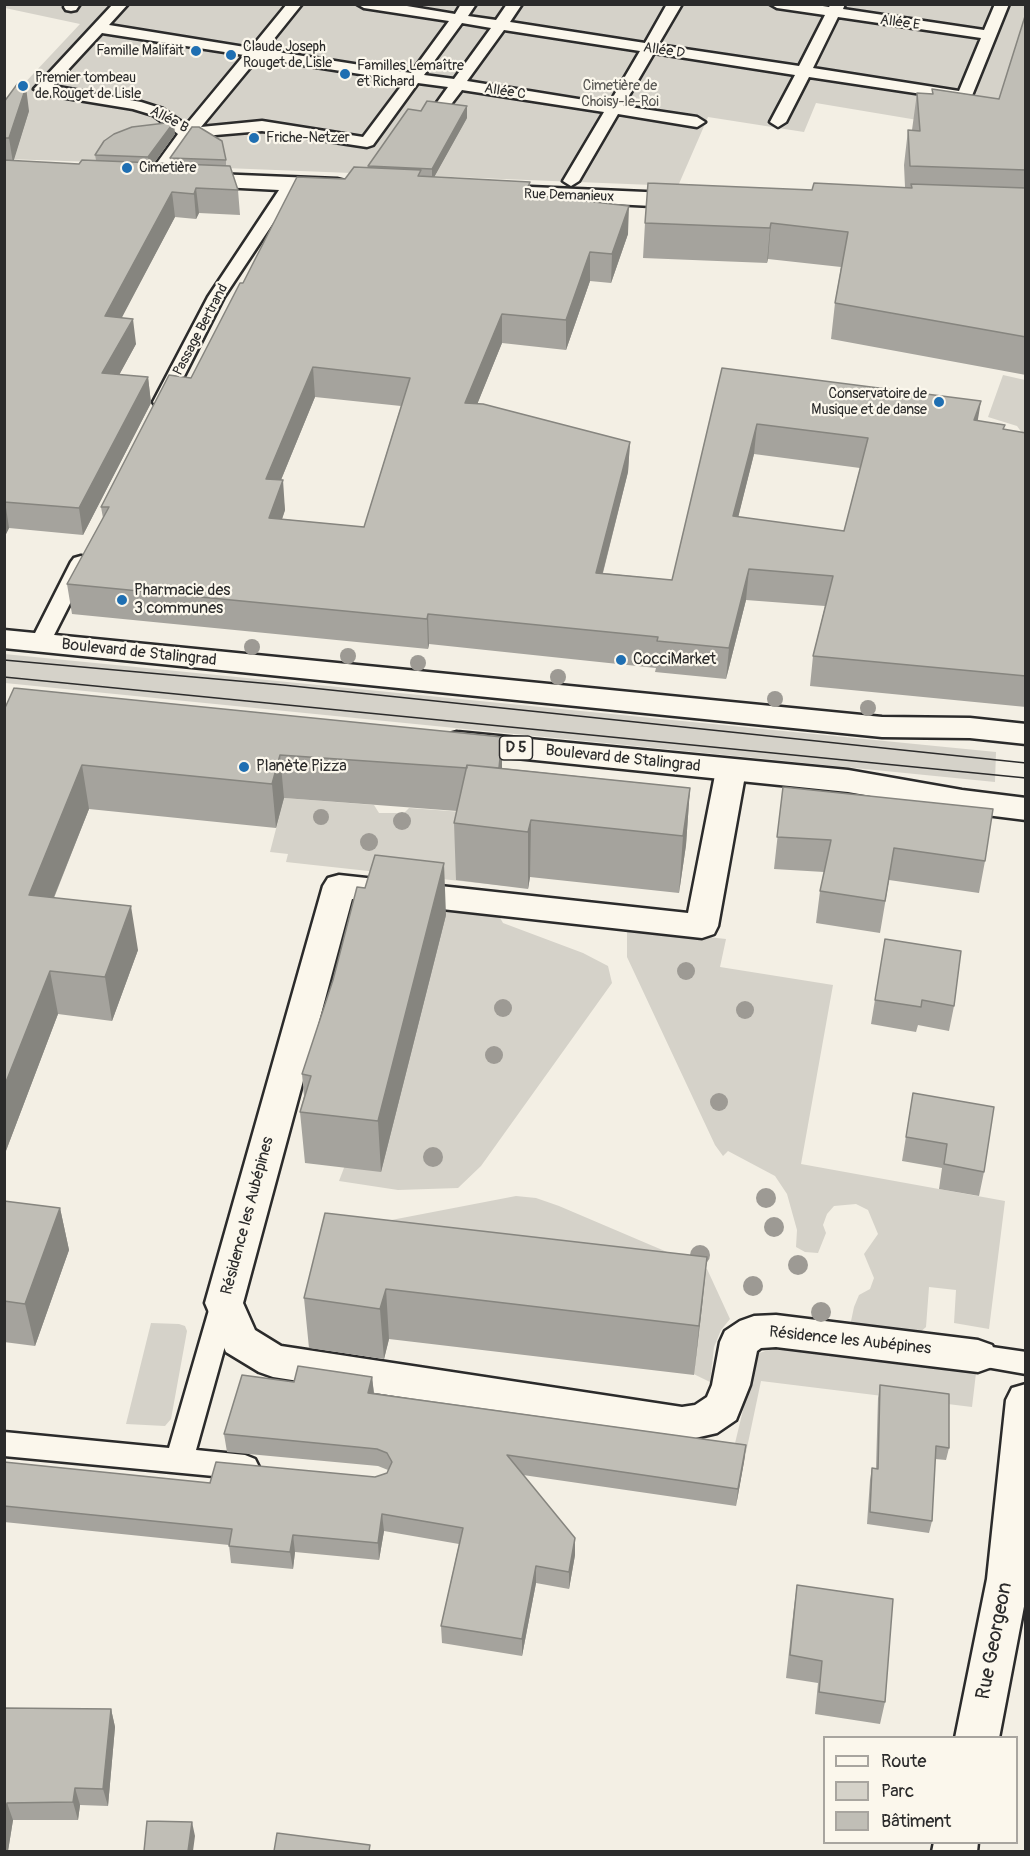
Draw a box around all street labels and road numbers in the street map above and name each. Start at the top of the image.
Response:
street label: Allée E [879,12,921,34]
street label: Allée D [642,39,686,63]
street label: Allée C [483,80,527,104]
street label: Allée B [147,103,191,137]
street label: Rue Demanieux [523,186,615,206]
street label: Passage Bertrand [170,281,232,379]
street label: Boulevard de Stalingrad [60,635,218,671]
road number: D 5 [500,736,532,760]
street label: Boulevard de Stalingrad [544,741,702,777]
street label: Résidence les Aubépines [218,1135,278,1297]
street label: Résidence les Aubépines [768,1323,932,1359]
street label: Rue Georgeon [972,1580,1018,1702]

